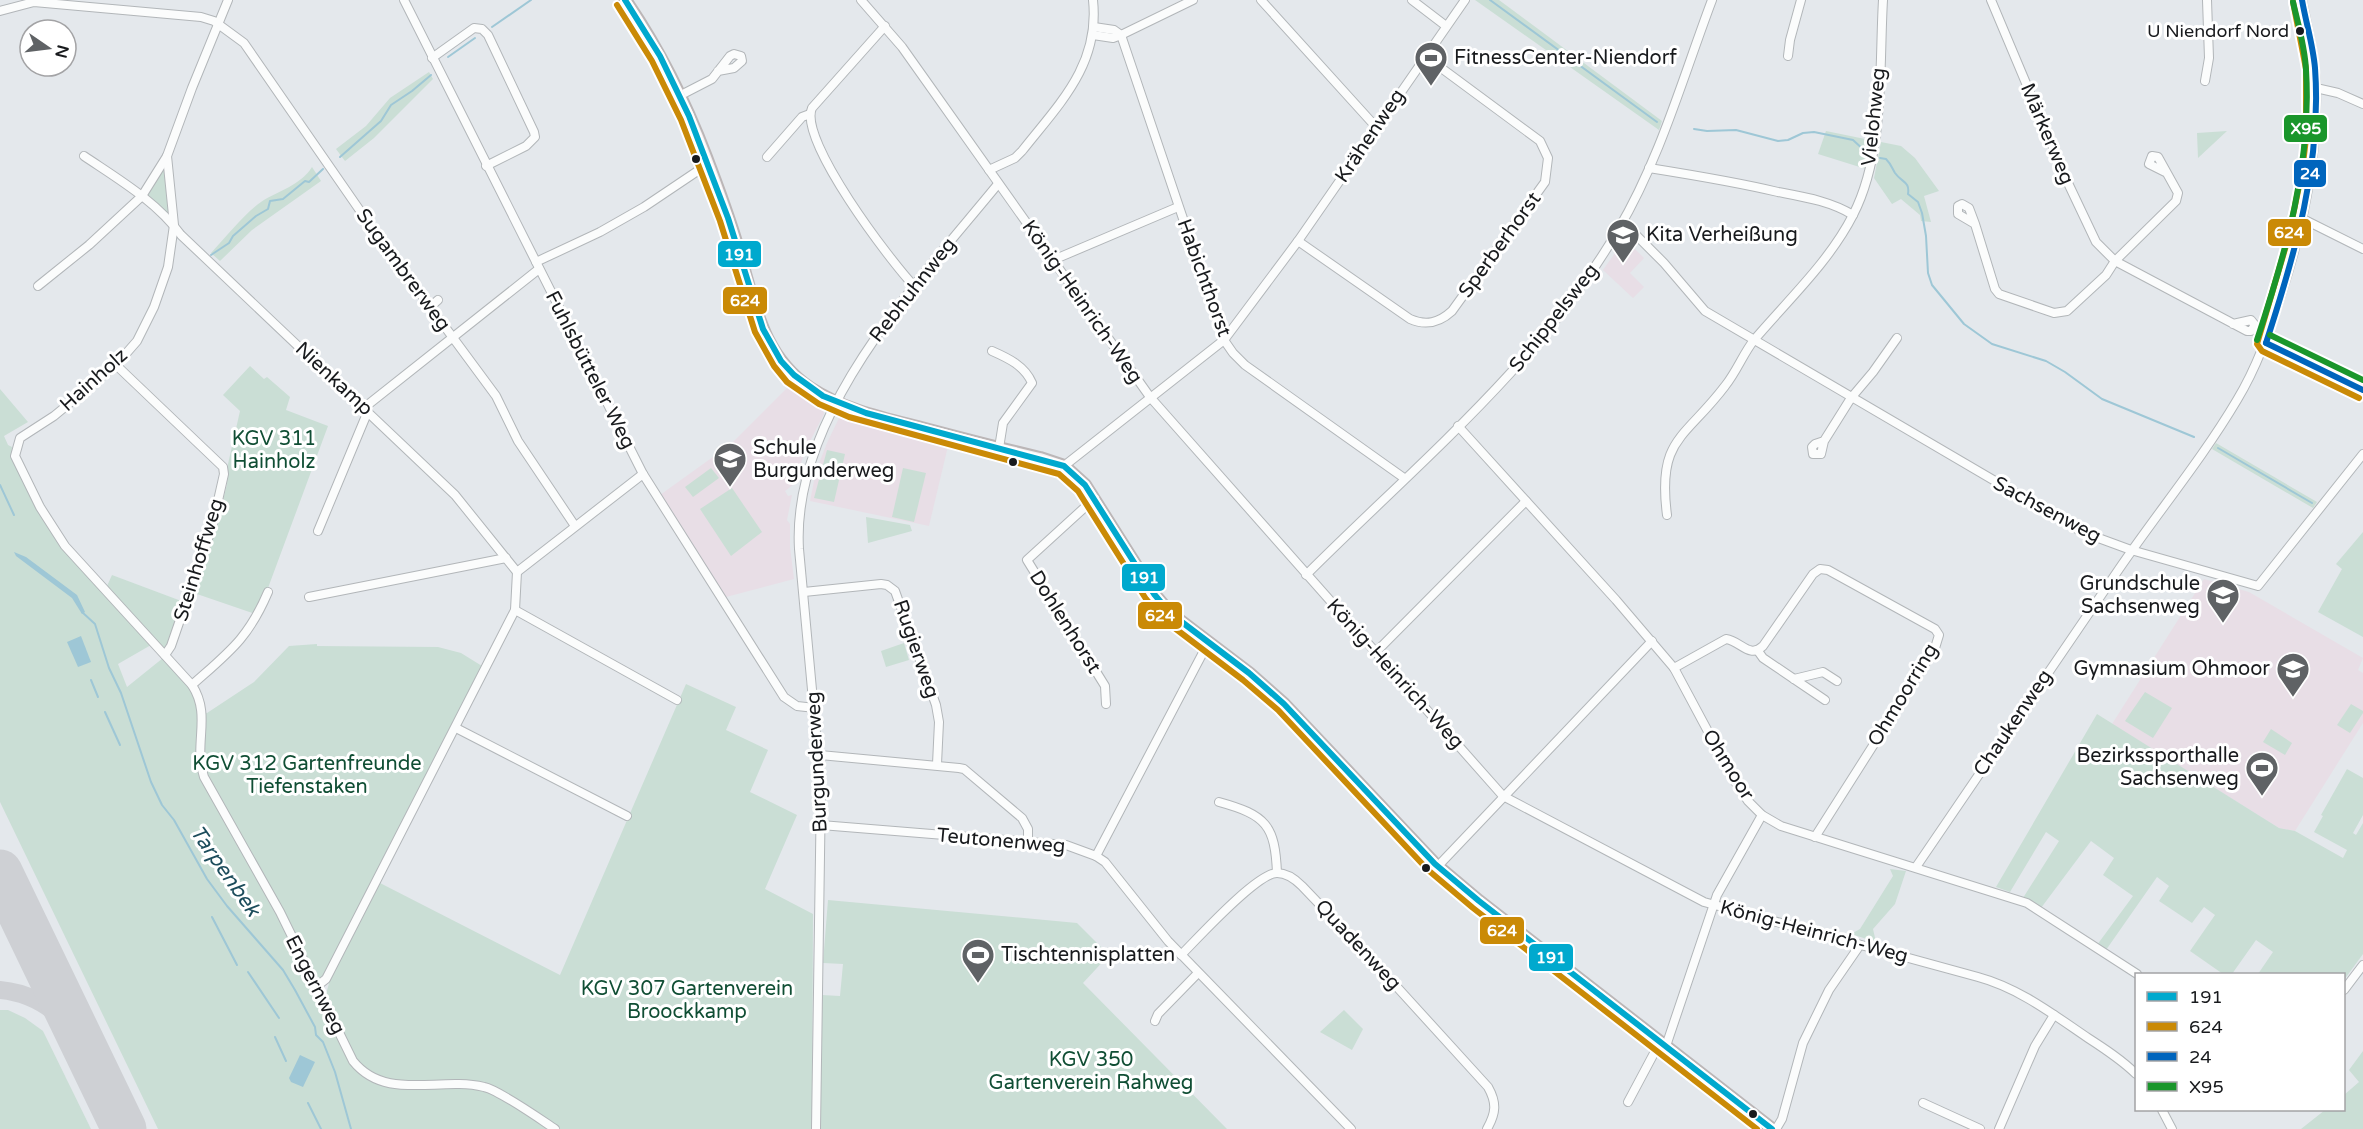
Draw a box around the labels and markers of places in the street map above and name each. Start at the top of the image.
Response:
place label: U Niendorf Nord [2147,20,2289,42]
marker: U Niendorf Nord [2294,25,2306,37]
sports icon: FitnessCenter-Niendorf [1413,40,1449,87]
place label: FitnessCenter-Niendorf [1454,46,1677,70]
unlabelled marker [690,153,702,165]
school or university icon: Kita Verheißung [1605,217,1641,264]
place label: Kita Verheißung [1646,223,1798,247]
place label: Schule Burgunderweg [753,436,894,483]
school or university icon: Schule Burgunderweg [712,441,748,488]
unlabelled marker [1007,456,1019,468]
place label: Grundschule Sachsenweg [2079,572,2200,619]
school or university icon: Grundschule Sachsenweg [2205,577,2241,624]
school or university icon: Gymnasium Ohmoor [2275,651,2311,698]
place label: Gymnasium Ohmoor [2073,657,2270,681]
place label: Bezirkssporthalle Sachsenweg [2077,744,2239,791]
sports icon: Bezirkssporthalle Sachsenweg [2244,750,2280,797]
unlabelled marker [1420,862,1432,874]
sports icon: Tischtennisplatten [960,937,996,984]
place label: Tischtennisplatten [1001,943,1175,967]
unlabelled marker [1747,1108,1759,1120]

